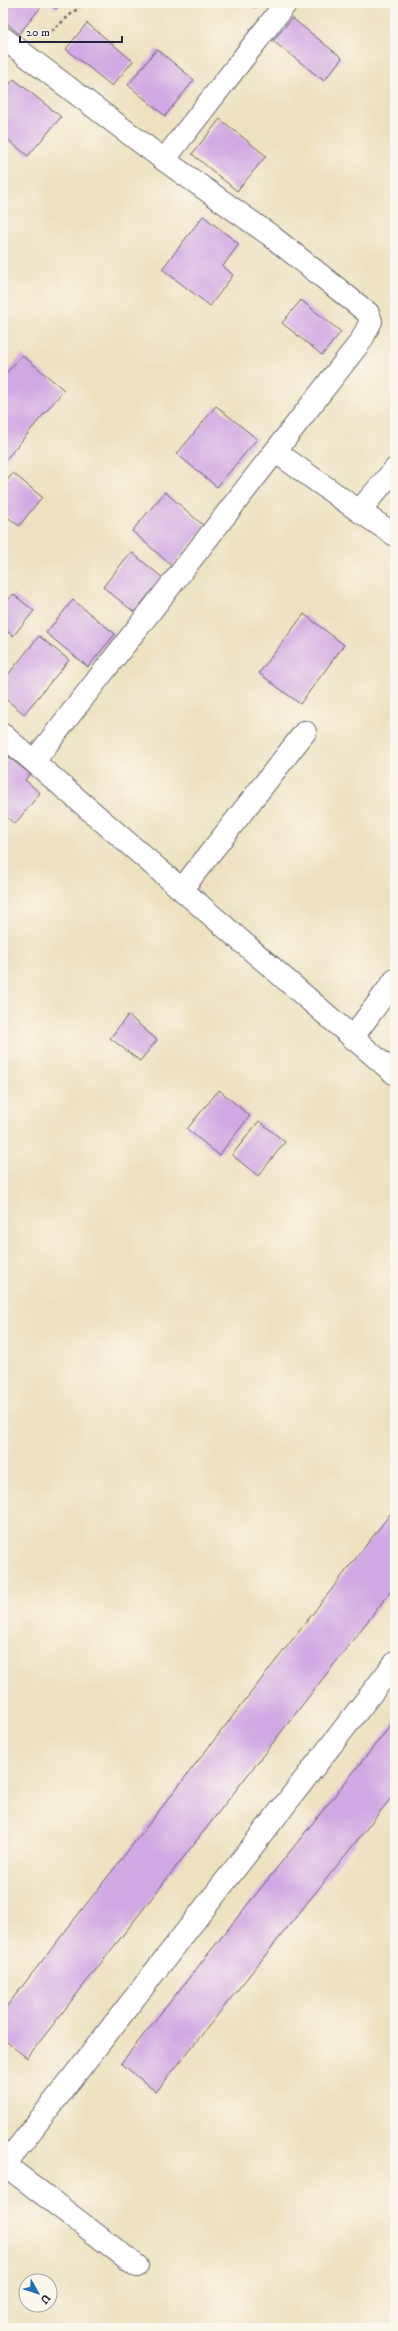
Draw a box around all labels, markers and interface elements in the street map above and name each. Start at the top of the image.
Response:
scale bar [20,18,122,44]
text: 20 m [26,25,50,40]
north arrow [18,2273,58,2313]
text: U [37,2291,53,2307]

